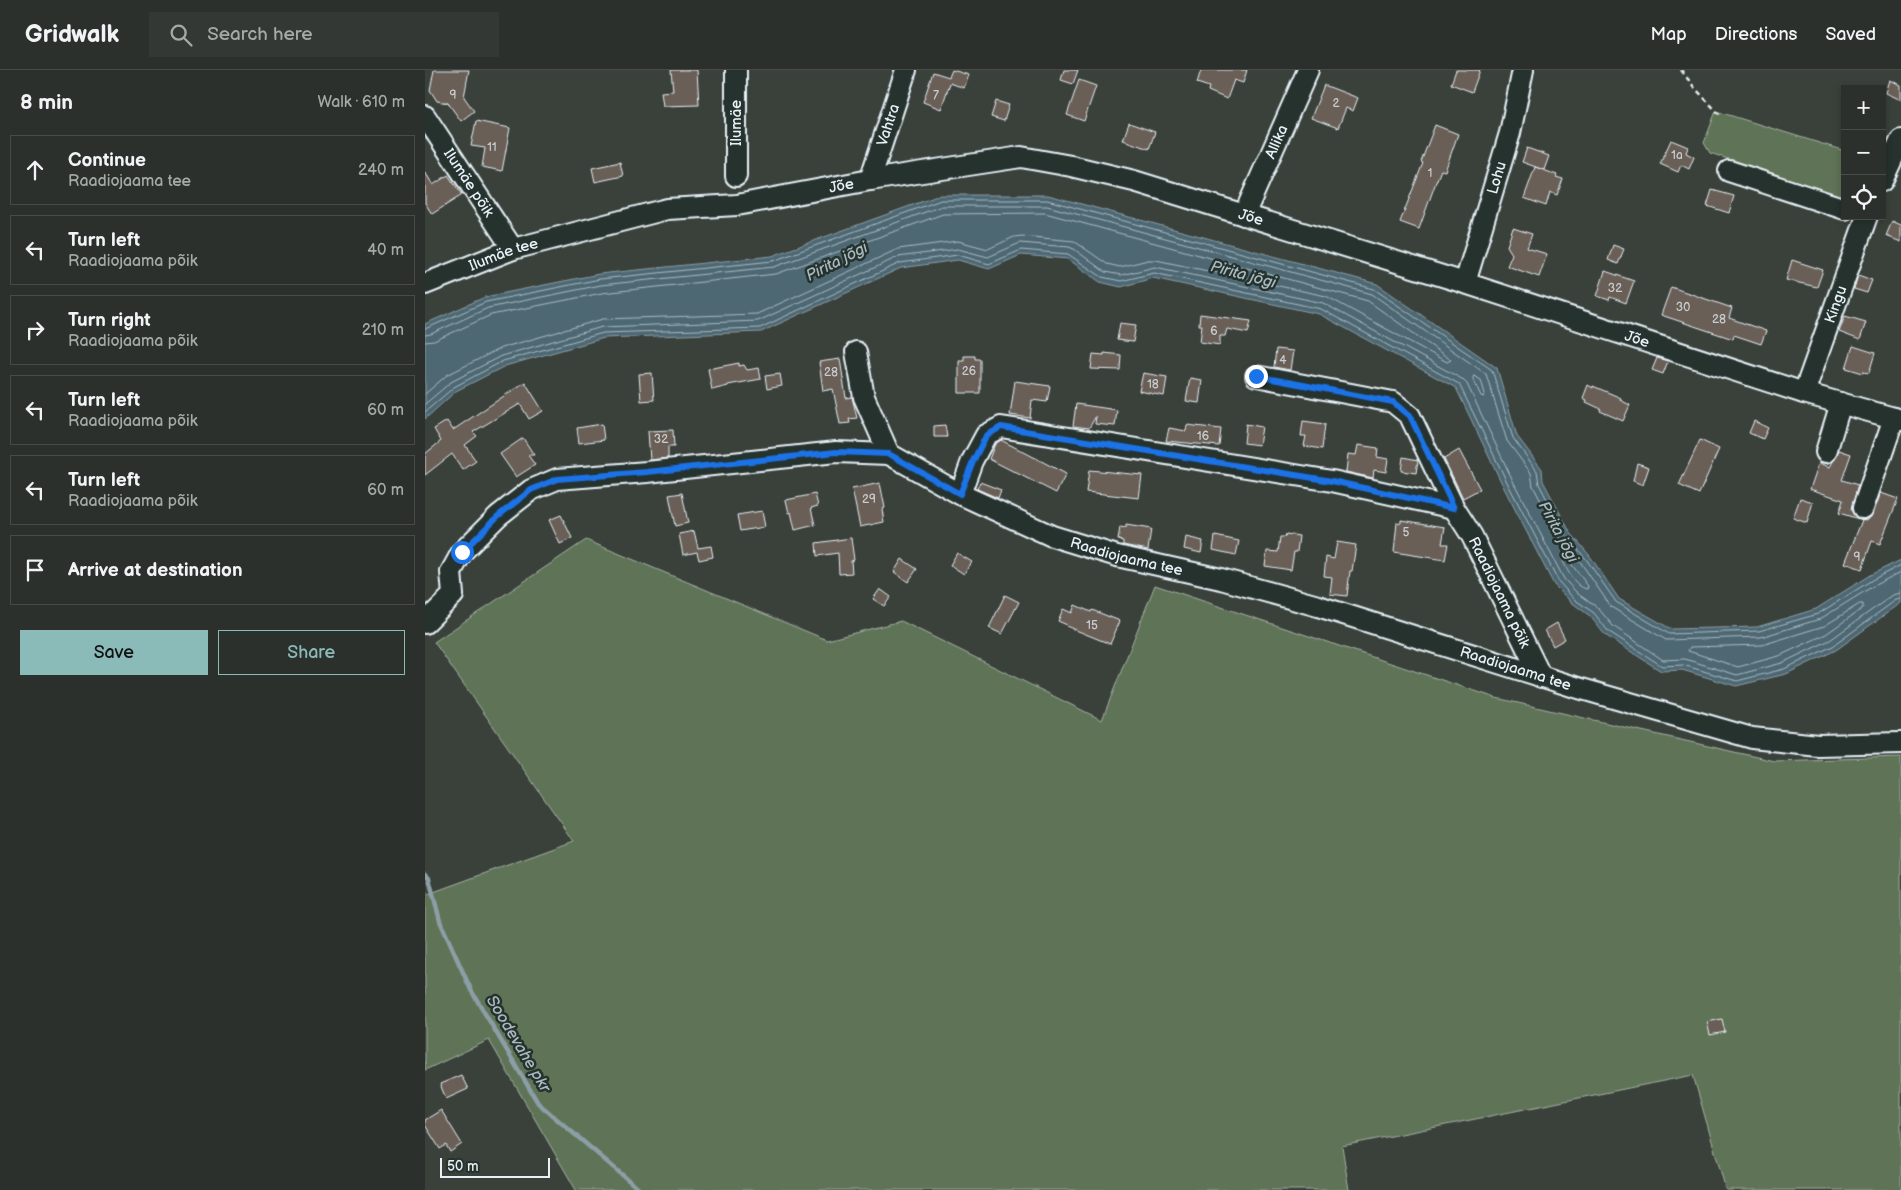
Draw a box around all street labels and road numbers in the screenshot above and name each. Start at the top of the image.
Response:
street label: Ilumäe [727,100,746,146]
street label: Vahtra [872,101,904,148]
street label: Allika [1261,122,1292,162]
street label: Ilumäe põik [440,145,499,221]
street label: Lohu [1483,159,1510,196]
street label: Jõe [827,174,855,197]
street label: Jõe [1236,204,1266,230]
street label: Ilumäe tee [466,233,540,275]
street label: Kingu [1820,283,1851,326]
street label: Jõe [1622,326,1652,352]
street label: Raadiojaama tee [1068,533,1185,580]
street label: Raadiojaama põik [1464,534,1535,652]
street label: Raadiojaama tee [1458,642,1574,695]

